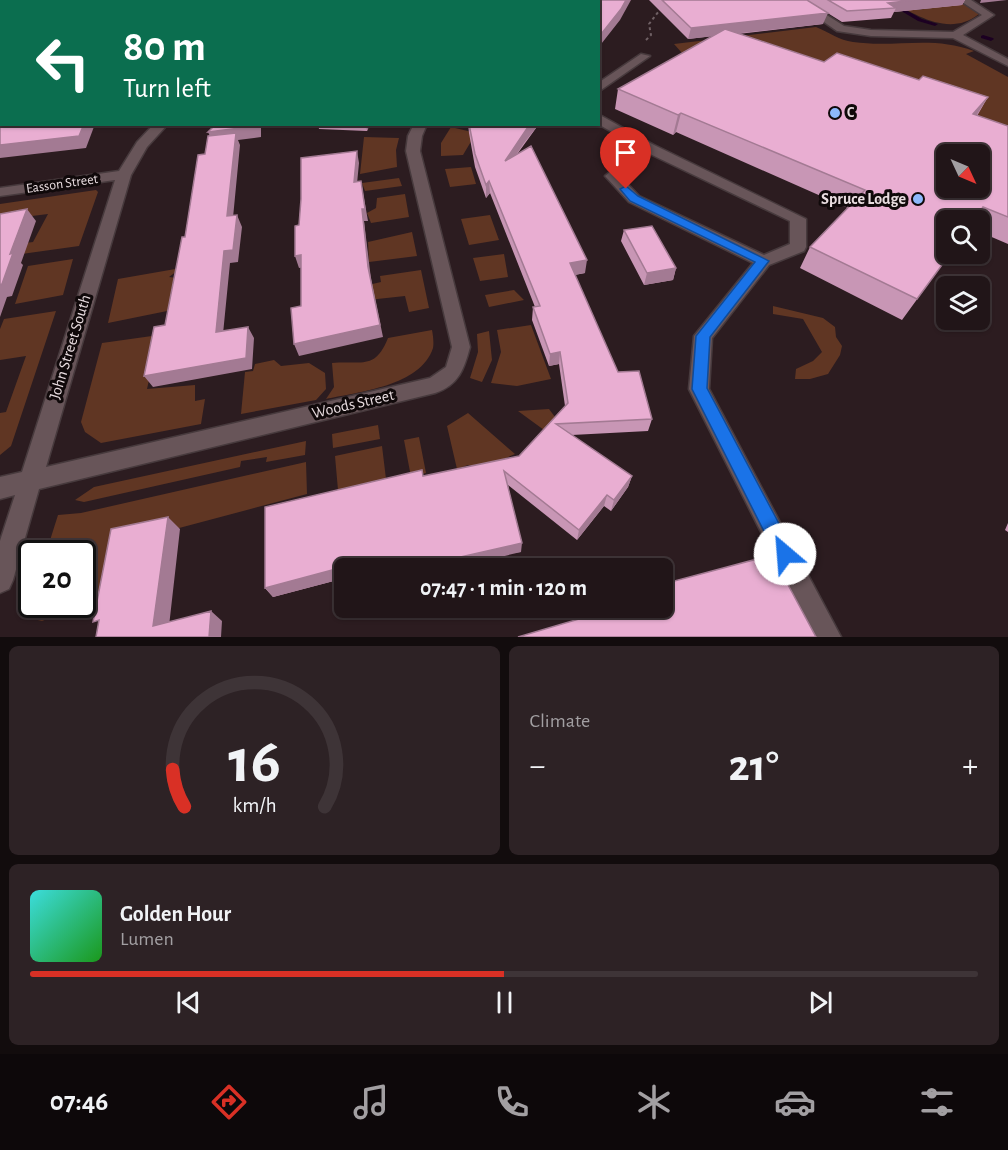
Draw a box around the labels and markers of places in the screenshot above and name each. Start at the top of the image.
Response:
marker: C [828,106,842,120]
place label: C [847,106,855,120]
pin [600,127,651,189]
place label: Spruce Lodge [821,191,906,207]
marker: Spruce Lodge [911,192,925,206]

